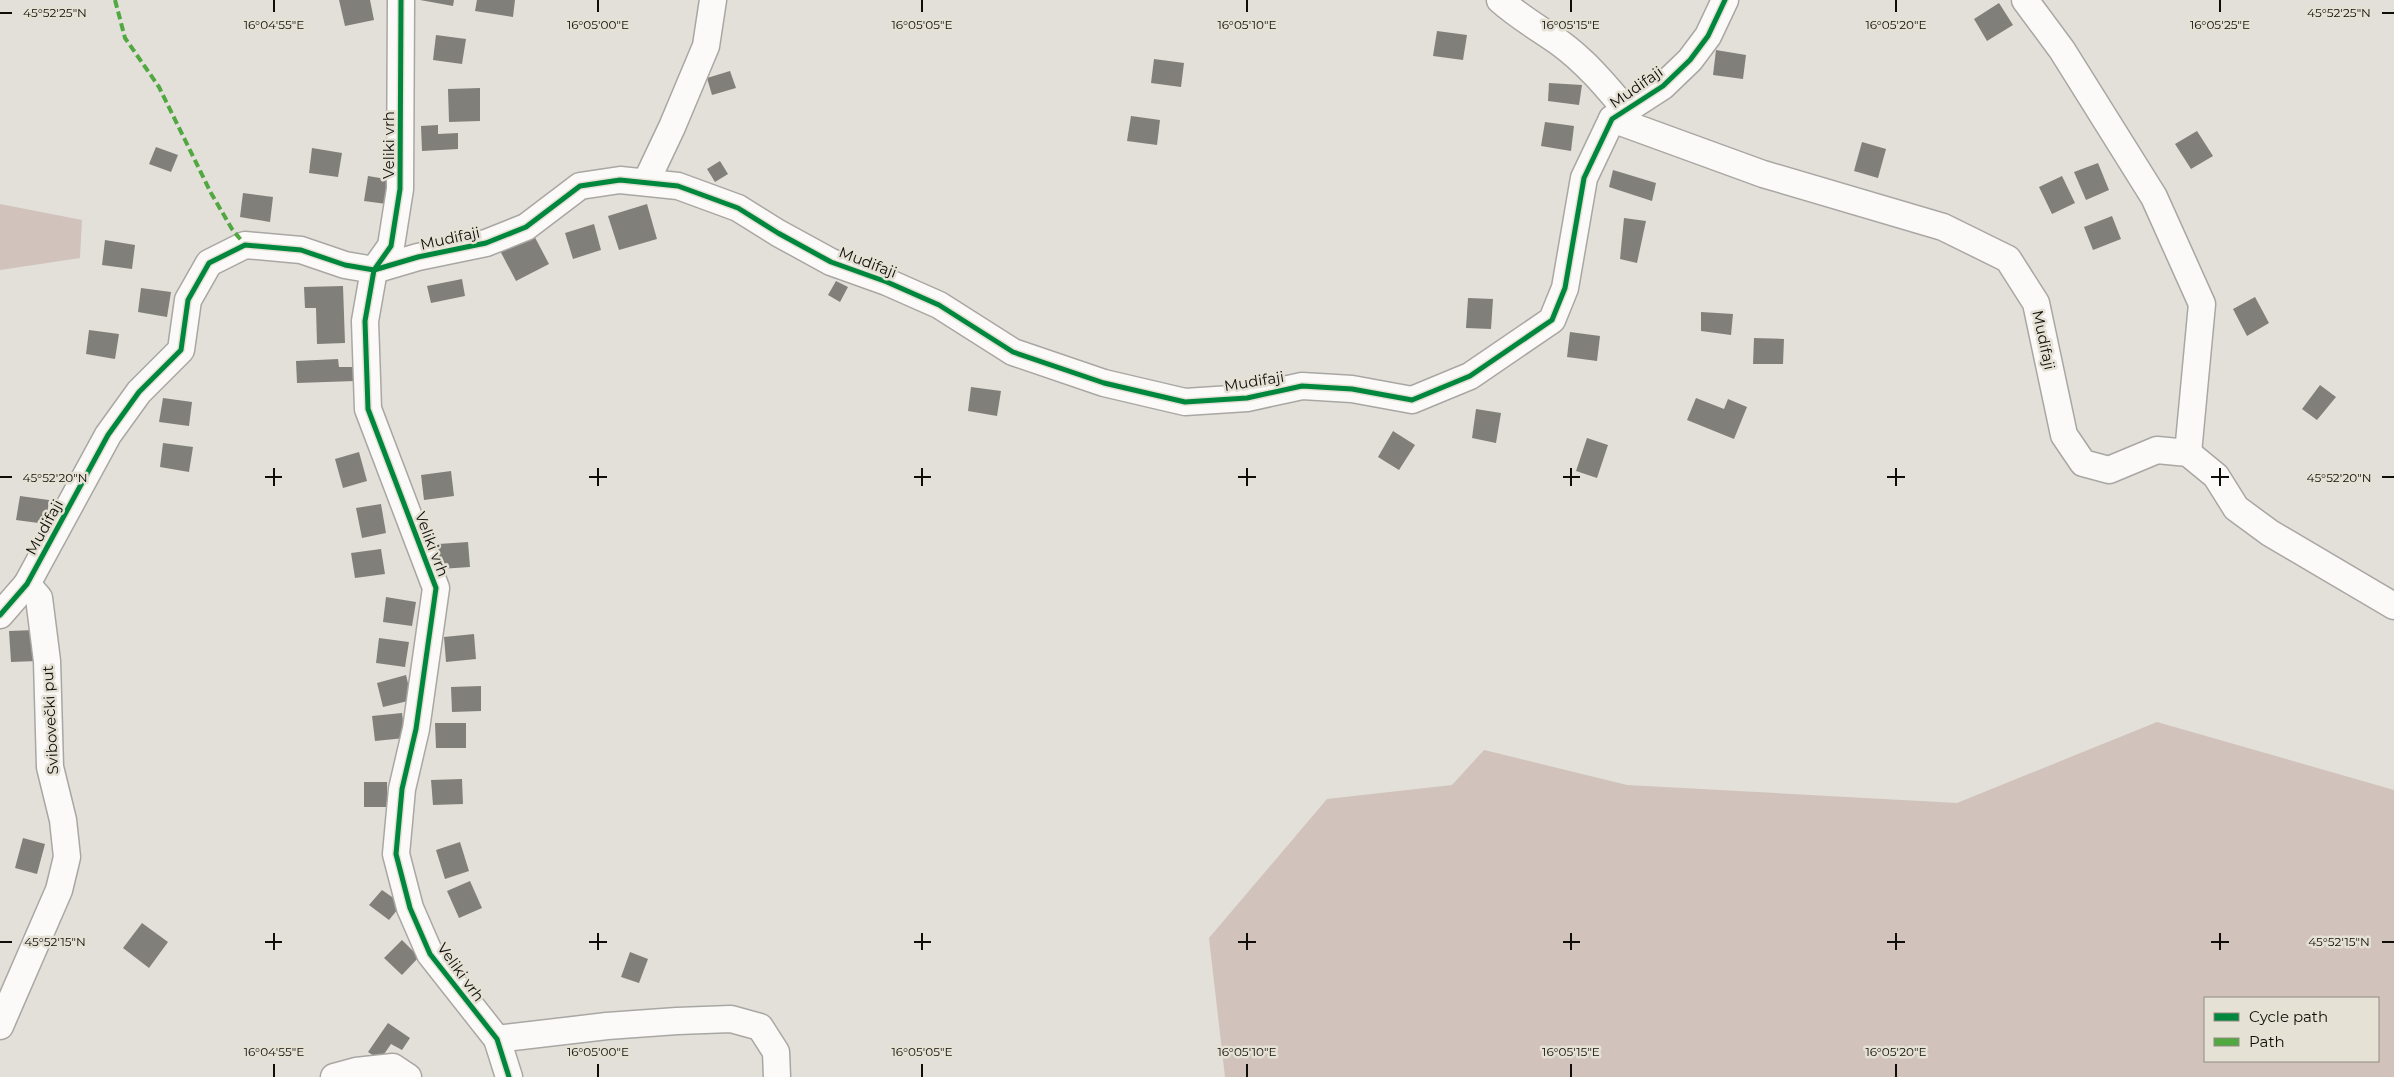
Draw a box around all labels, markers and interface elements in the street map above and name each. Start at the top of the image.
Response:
text: 45°52'25"N [23,5,87,20]
text: 45°52'25"N [2307,5,2371,20]
text: 16°04'55"E [244,17,304,32]
text: 16°05'00"E [567,17,629,32]
text: 16°05'05"E [892,17,952,32]
text: 16°05'10"E [1217,17,1277,32]
text: 16°05'15"E [1542,17,1600,32]
text: 16°05'20"E [1865,17,1927,32]
text: 16°05'25"E [2190,17,2250,32]
street label: Mudifaji [1606,62,1666,112]
street label: Veliki vrh [379,111,398,179]
street label: Mudifaji [418,222,482,254]
street label: Mudifaji [836,242,900,282]
street label: Mudifaji [2028,308,2060,372]
street label: Mudifaji [1223,367,1285,395]
text: 45°52'20"N [23,470,87,485]
text: 45°52'20"N [2307,470,2371,485]
street label: Mudifaji [21,496,67,558]
street label: Veliki vrh [411,509,453,579]
street label: Svibovečki put [38,665,62,775]
text: 45°52'15"N [24,934,86,949]
text: 45°52'15"N [2308,934,2370,949]
street label: Veliki vrh [433,939,489,1005]
legend [2204,997,2379,1062]
text: Cycle path [2249,1007,2328,1026]
text: Path [2249,1032,2285,1051]
text: 16°04'55"E [244,1044,304,1059]
text: 16°05'00"E [567,1044,629,1059]
text: 16°05'05"E [892,1044,952,1059]
text: 16°05'10"E [1217,1044,1277,1059]
text: 16°05'15"E [1542,1044,1600,1059]
text: 16°05'20"E [1865,1044,1927,1059]

